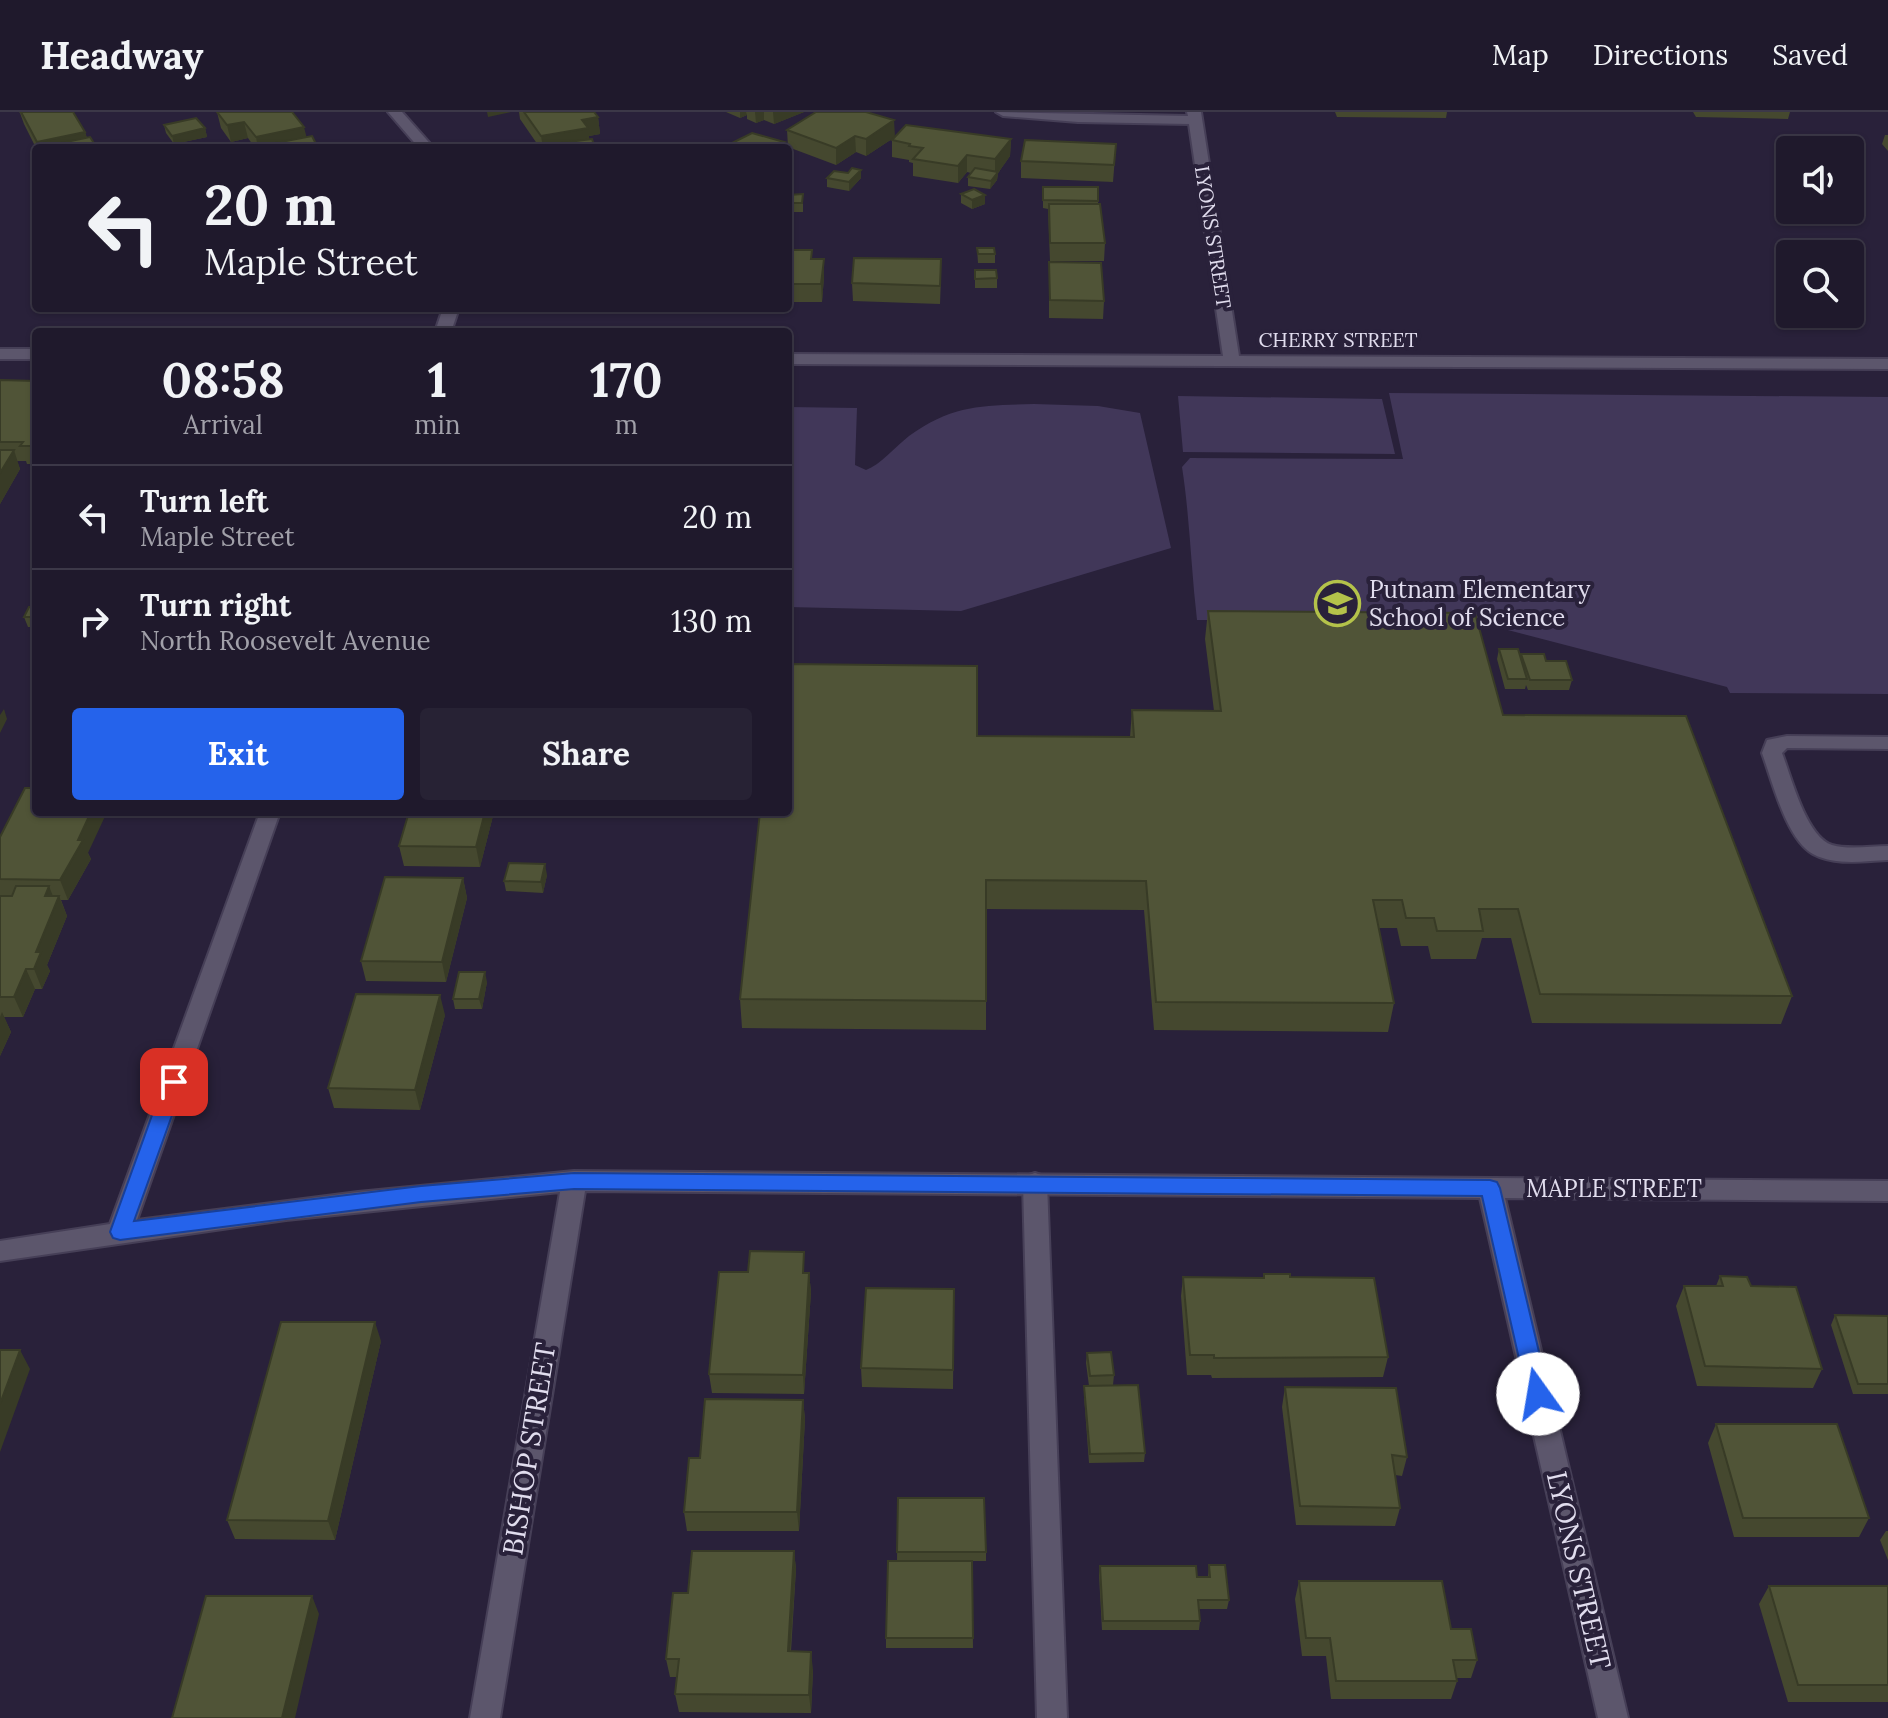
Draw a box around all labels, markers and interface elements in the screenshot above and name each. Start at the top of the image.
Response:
text: Headway [40,31,203,79]
text: Map [1492,37,1549,73]
text: Directions [1593,37,1728,73]
text: Saved [1772,37,1848,73]
map controls [1776,136,1864,328]
button: sound [1776,136,1864,224]
street label: LYONS STREET [1190,164,1237,310]
text: 20 m [204,169,336,240]
icon: left [72,176,176,280]
text: Maple Street [204,239,418,285]
button: search [1776,240,1864,328]
street label: CHERRY STREET [1258,327,1418,352]
text: 08:58 [161,349,285,410]
text: 1 [428,349,447,410]
text: 170 [590,349,663,410]
text: Arrival [183,408,263,441]
text: min [414,408,461,441]
text: m [615,408,638,441]
text: Turn left [140,482,268,520]
icon: left [72,495,116,539]
text: 20 m [683,498,752,536]
text: Maple Street [140,520,295,553]
place label: Putnam Elementary School of Science [1369,574,1591,633]
school or university icon: Putnam Elementary School of Science [1314,580,1362,628]
text: Turn right [140,586,291,624]
icon: right [72,599,116,643]
text: 130 m [671,602,752,640]
text: North Roosevelt Avenue [140,624,431,657]
button: Exit [72,708,404,800]
button: Share [420,708,752,800]
pin [140,1048,208,1116]
icon: arrive [152,1060,196,1104]
street label: MAPLE STREET [1526,1173,1702,1204]
street label: BISHOP STREET [494,1340,564,1558]
position arrow [1496,1352,1580,1436]
street label: LYONS STREET [1539,1468,1619,1672]

